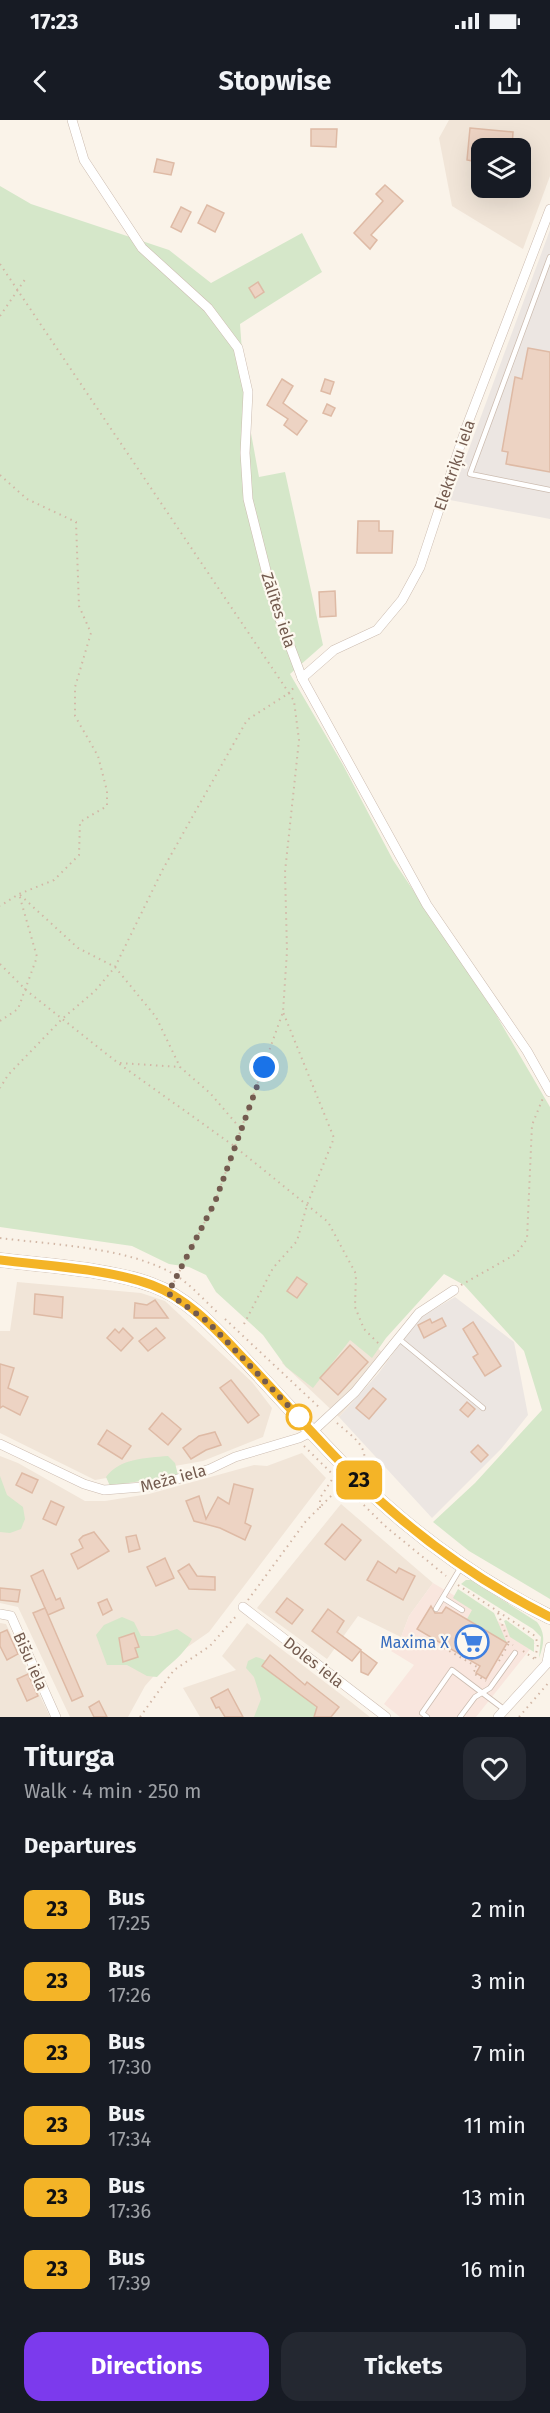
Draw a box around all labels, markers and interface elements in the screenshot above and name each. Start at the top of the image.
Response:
text: 17:23 [30,8,79,35]
icon: back [24,65,57,98]
text: Stopwise [218,65,332,97]
icon: share [493,65,526,98]
map controls [471,138,531,198]
button: layers [471,138,531,198]
street label: Elektriķu iela [430,417,480,513]
street label: Zālītes iela [257,570,300,650]
your location [249,1052,279,1082]
unlabelled marker [286,1404,312,1430]
line badge: 23 [332,1460,386,1500]
street label: Meža iela [138,1461,208,1496]
text: 23 [348,1467,370,1493]
supermarket icon: Maxima X [454,1624,490,1660]
street label: Bišu iela [9,1629,52,1693]
street label: Doles iela [280,1633,348,1692]
place label: Maxima X [380,1633,449,1652]
button: heart [463,1737,526,1800]
text: Titurga [24,1740,115,1773]
text: Walk · 4 min · 250 m [24,1779,201,1803]
text: Departures [24,1832,136,1859]
text: Bus [108,1884,145,1911]
text: 23 [46,1896,68,1922]
text: 2 min [471,1896,526,1923]
text: 17:25 [108,1911,150,1935]
text: Bus [108,1956,145,1983]
text: 23 [46,1968,68,1994]
text: 3 min [471,1968,526,1995]
text: 17:26 [108,1983,151,2007]
text: Bus [108,2028,145,2055]
text: 23 [46,2040,68,2066]
text: 7 min [472,2040,526,2067]
text: 17:30 [108,2055,152,2079]
text: Bus [108,2100,145,2127]
text: 23 [46,2112,68,2138]
text: 11 min [463,2112,526,2139]
text: 17:34 [108,2127,151,2151]
text: Bus [108,2172,145,2199]
text: 23 [46,2184,68,2210]
text: 13 min [462,2184,526,2211]
text: 17:36 [108,2199,151,2223]
text: Bus [108,2244,145,2271]
text: 23 [46,2256,68,2282]
text: 16 min [461,2256,526,2283]
text: 17:39 [108,2271,151,2295]
button: Directions [24,2332,269,2401]
button: Tickets [281,2332,526,2401]

